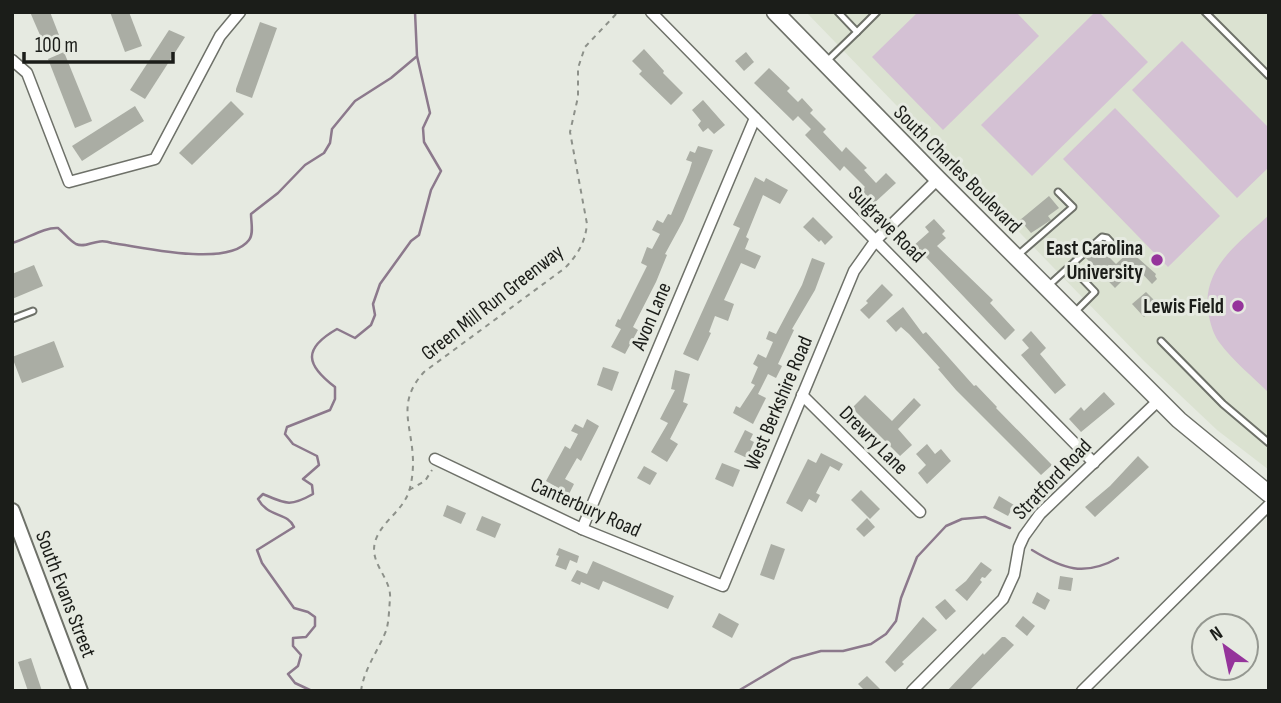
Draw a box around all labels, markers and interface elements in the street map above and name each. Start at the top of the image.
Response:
scale bar [24,21,173,65]
text: 100 m [35,33,78,58]
street label: South Charles Boulevard [888,100,1027,239]
street label: Sulgrave Road [843,181,930,268]
place label: East Carolina University [1046,236,1143,285]
street label: Green Mill Run Greenway [416,239,568,366]
marker: East Carolina University [1149,252,1165,268]
street label: Avon Lane [626,279,677,355]
place label: Lewis Field [1143,294,1224,319]
marker: Lewis Field [1230,298,1246,314]
street label: West Berkshire Road [739,332,818,474]
street label: Drewry Lane [834,401,913,480]
street label: Stratford Road [1008,434,1097,525]
street label: Canterbury Road [527,472,645,543]
street label: South Evans Street [30,527,101,661]
north arrow [1190,612,1260,682]
text: N [1206,622,1227,646]

